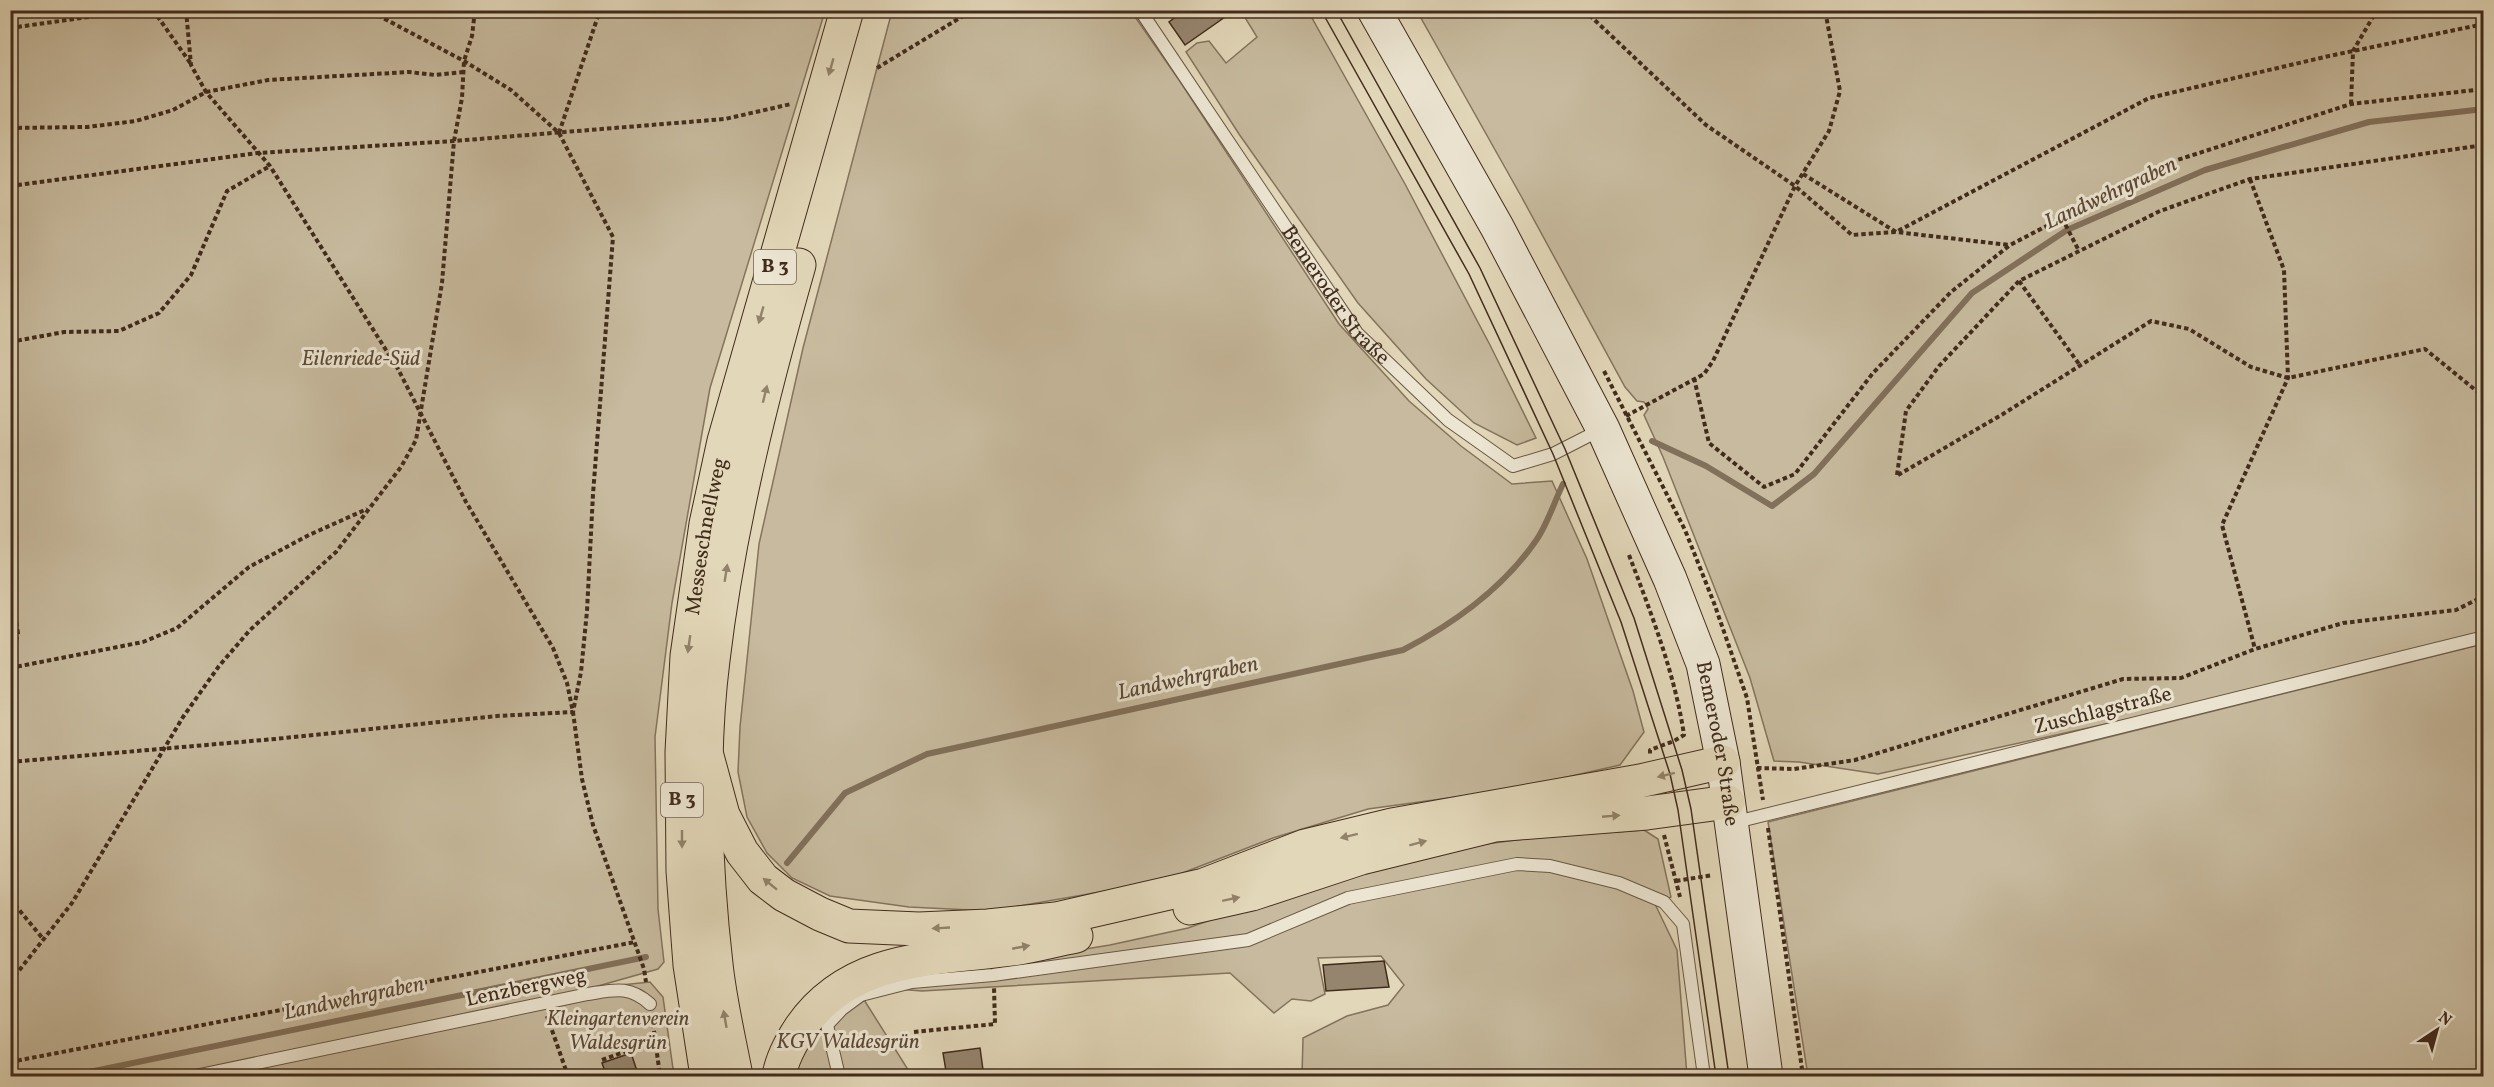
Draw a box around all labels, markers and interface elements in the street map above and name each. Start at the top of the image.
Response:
one-way arrow [826,58,835,76]
water label: Landwehrgraben [2040,150,2182,238]
street label: Bemeroder Straße [1274,220,1396,371]
road number: B 3 [754,250,796,284]
one-way arrow [756,306,765,324]
park label: Eilenriede-Süd [302,345,420,374]
one-way arrow [761,384,771,403]
street label: Messeschnellweg [679,455,734,617]
one-way arrow [722,563,731,582]
one-way arrow [684,635,693,654]
water label: Landwehrgraben [1115,649,1261,709]
street label: Bemeroder Straße [1688,659,1746,828]
street label: Zuschlagstraße [2031,680,2175,742]
one-way arrow [1657,770,1676,780]
road number: B 3 [661,783,703,817]
one-way arrow [1601,811,1620,821]
one-way arrow [677,829,687,848]
one-way arrow [1339,831,1358,841]
one-way arrow [1409,838,1427,847]
one-way arrow [762,878,778,891]
one-way arrow [1222,893,1241,903]
one-way arrow [931,924,950,933]
one-way arrow [1012,942,1031,951]
street label: Lenzbergweg [463,961,589,1015]
water label: Landwehrgraben [281,969,427,1029]
north arrow [2407,1000,2467,1060]
park label: Kleingartenverein Waldesgrün [547,1005,689,1058]
text: N [2433,1007,2456,1032]
one-way arrow [721,1009,730,1028]
park label: KGV Waldesgrün [776,1028,920,1057]

